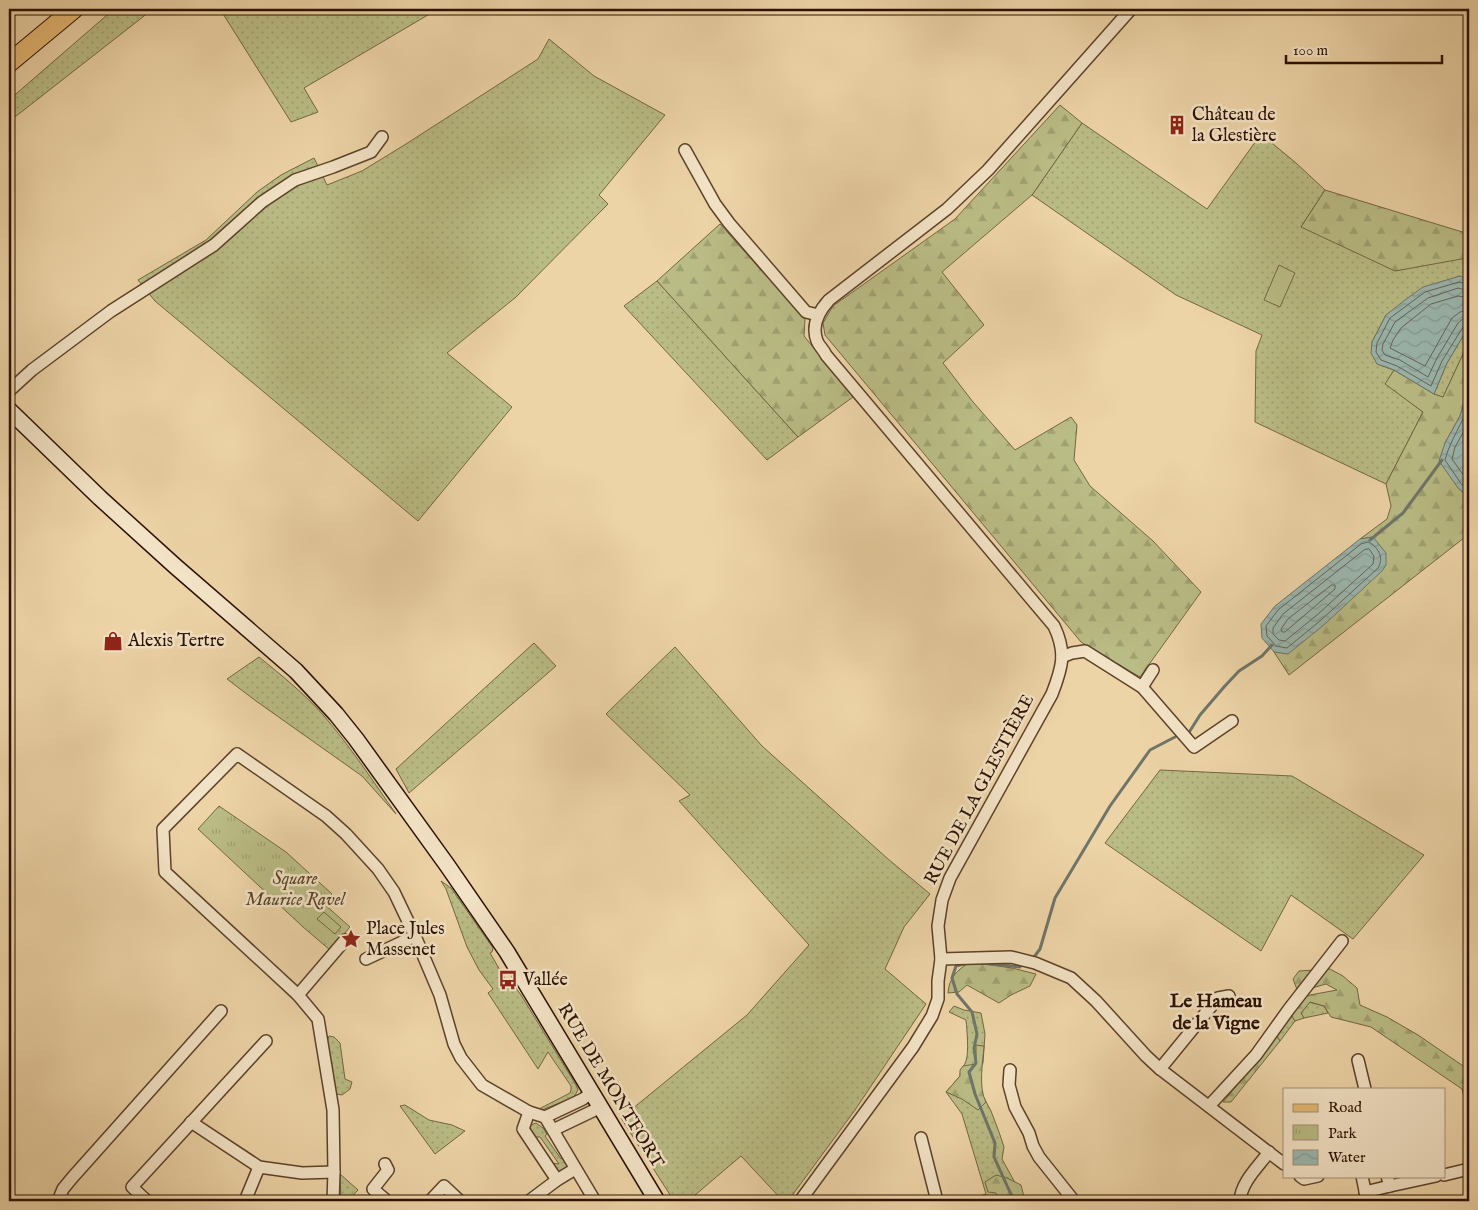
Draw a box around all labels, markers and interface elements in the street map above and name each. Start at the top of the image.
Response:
scale bar [1286,32,1442,64]
text: 100 m [1293,41,1329,60]
place label: Château de la Glestière [1192,104,1276,148]
building icon: Château de la Glestière [1166,114,1188,136]
shop icon: Alexis Tertre [102,630,124,652]
place label: Alexis Tertre [127,630,225,653]
street label: RUE DE LA GLESTIÈRE [918,690,1040,889]
park label: Square Maurice Ravel [245,868,346,912]
place label: Place Jules Massenet [366,918,445,962]
place icon: Place Jules Massenet [340,928,362,950]
bus stop icon: Vallée [497,969,519,991]
place label: Vallée [522,969,568,992]
district label: Le Hameau de la Vigne [1170,990,1262,1036]
street label: RUE DE MONTFORT [552,1000,668,1172]
legend [1283,1088,1446,1178]
text: Road [1328,1098,1363,1117]
text: Park [1328,1124,1358,1143]
text: Water [1328,1148,1366,1167]

